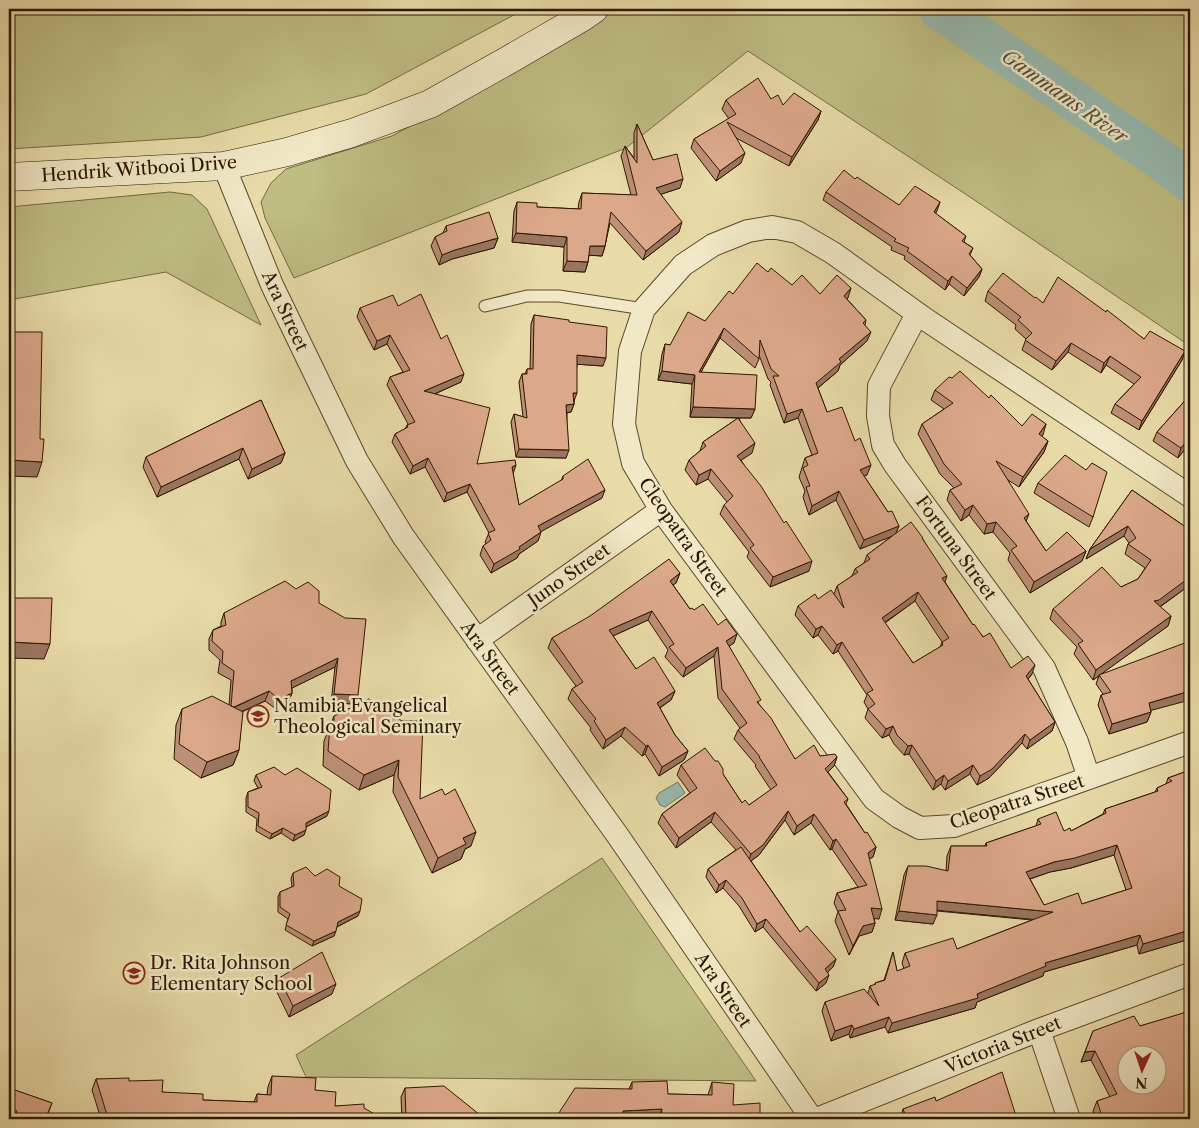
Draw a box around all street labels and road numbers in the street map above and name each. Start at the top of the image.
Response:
street label: Hendrik Witbooi Drive [40,151,238,187]
street label: Ara Street [256,267,313,355]
street label: Cleopatra Street [634,473,732,601]
street label: Fortuna Street [911,492,1002,605]
street label: Juno Street [521,538,615,613]
street label: Ara Street [455,616,525,700]
street label: Cleopatra Street [947,770,1088,834]
street label: Ara Street [689,947,756,1032]
street label: Victoria Street [941,1011,1065,1079]

